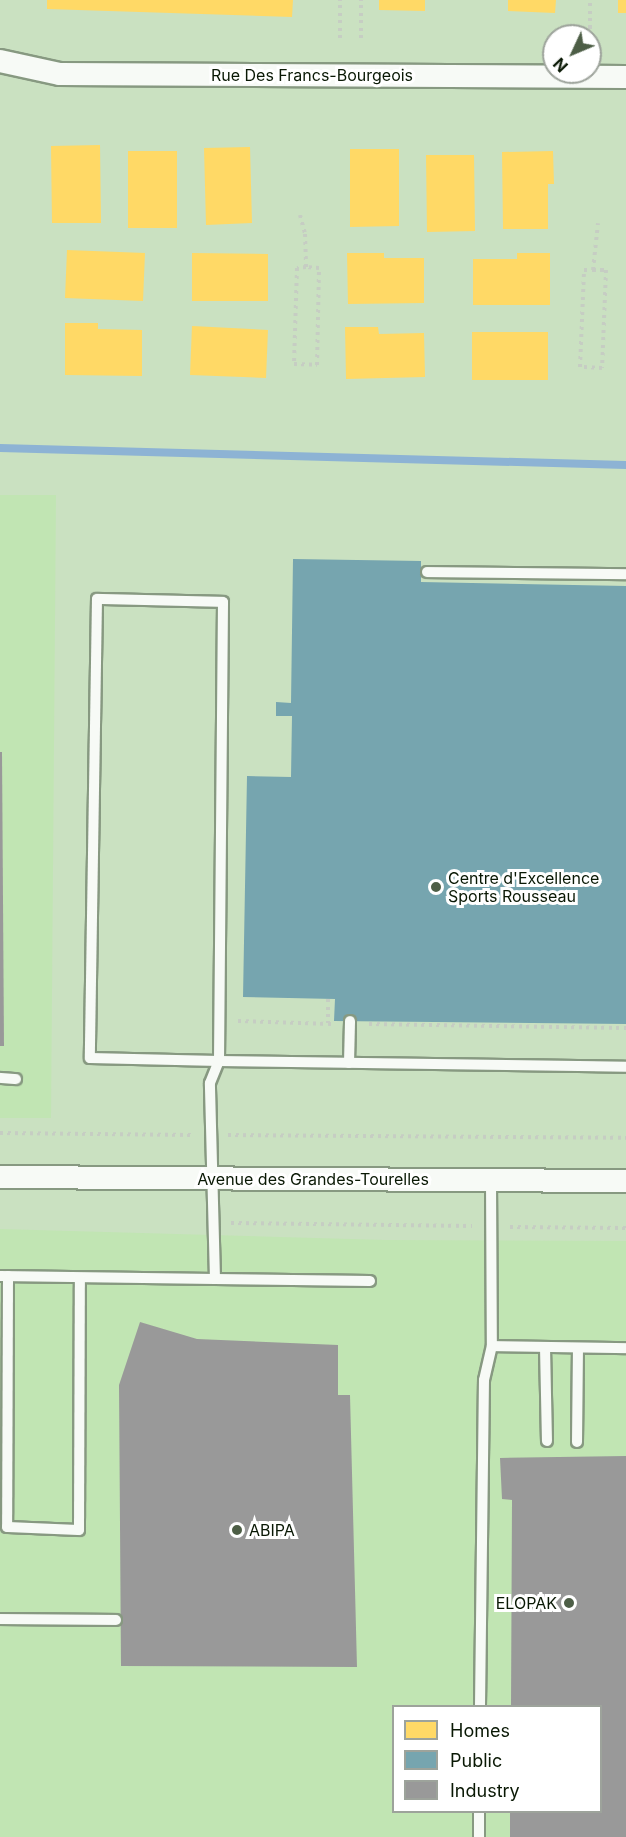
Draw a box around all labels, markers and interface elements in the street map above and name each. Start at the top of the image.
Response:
north arrow [542,24,602,84]
text: N [549,54,572,76]
street label: Rue Des Francs-Bourgeois [211,65,413,85]
place label: Centre d'Excellence Sports Rousseau [448,868,599,906]
marker: Centre d'Excellence Sports Rousseau [429,880,443,894]
street label: Avenue des Grandes-Tourelles [197,1169,429,1189]
place label: ABIPA [249,1520,295,1540]
marker: ABIPA [230,1523,244,1537]
place label: ELOPAK [496,1593,557,1613]
marker: ELOPAK [562,1596,576,1610]
legend [392,1705,602,1813]
text: Homes [450,1720,510,1741]
text: Public [450,1750,502,1771]
text: Industry [450,1780,520,1801]

